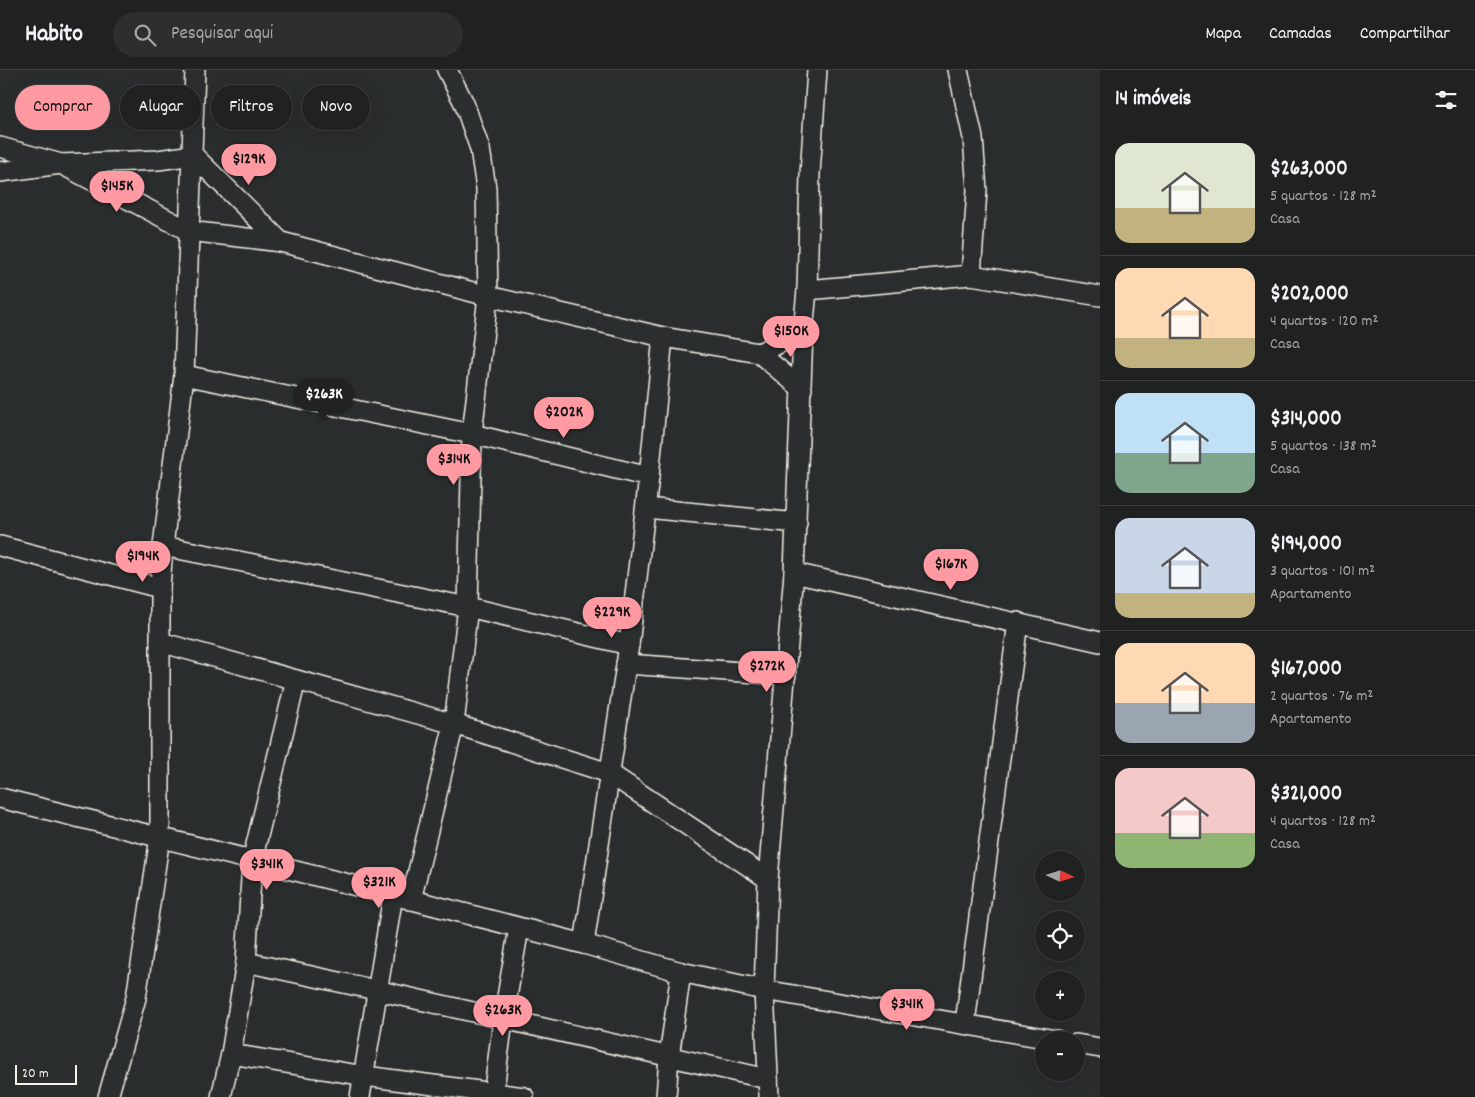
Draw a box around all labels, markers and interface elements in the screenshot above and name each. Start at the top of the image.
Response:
search box [113,12,463,57]
text: Habito [25,18,83,52]
icon: search [131,21,159,49]
text: Pesquisar aqui [171,21,273,48]
text: Mapa [1205,22,1241,47]
text: Camadas [1269,22,1332,47]
text: Compartilhar [1360,22,1450,47]
chip: Comprar [15,85,110,130]
chip: Alugar [120,85,201,130]
chip: Filtros [211,85,292,130]
chip: Novo [302,85,370,130]
text: 14 imóveis [1115,85,1191,115]
icon: filters [1432,86,1460,114]
pin: $129K [214,144,284,186]
text: $129K [232,148,266,171]
text: $263,000 [1270,155,1348,185]
icon: home [1155,163,1215,223]
pin: $145K [82,170,152,213]
text: $145K [100,175,134,198]
text: 5 quartos · 128 m² [1270,185,1377,208]
text: Casa [1270,208,1300,231]
text: $202,000 [1270,280,1349,310]
icon: home [1155,288,1215,348]
text: 4 quartos · 120 m² [1270,310,1378,333]
pin: $150K [756,316,826,358]
text: $150K [773,320,809,343]
text: Casa [1270,333,1300,356]
pin: $263K [289,378,359,421]
text: $263K [305,383,343,406]
pin: $202K [529,396,599,439]
text: $202K [545,401,583,424]
text: $314,000 [1270,405,1342,435]
icon: home [1155,413,1215,473]
text: 5 quartos · 138 m² [1270,435,1377,458]
pin: $314K [419,444,489,486]
text: $314K [438,448,470,471]
text: Casa [1270,458,1300,481]
text: $194,000 [1270,530,1342,560]
icon: home [1155,538,1215,598]
pin: $194K [108,540,178,583]
text: $194K [127,545,159,568]
pin: $167K [916,548,986,591]
text: $167K [935,553,967,576]
text: 3 quartos · 101 m² [1270,560,1375,583]
text: Apartamento [1270,583,1351,606]
pin: $229K [577,596,647,639]
text: $229K [594,601,630,624]
pin: $272K [732,650,802,693]
text: $272K [749,655,785,678]
text: $167,000 [1270,655,1342,685]
icon: home [1155,663,1215,723]
text: 2 quartos · 76 m² [1270,685,1373,708]
text: Apartamento [1270,708,1351,731]
text: $321,000 [1270,780,1342,810]
icon: home [1155,788,1215,848]
text: 4 quartos · 128 m² [1270,810,1376,833]
text: Casa [1270,833,1300,856]
pin: $341K [232,848,302,891]
north arrow [1035,851,1085,901]
map controls [1035,851,1085,1081]
text: $341K [251,853,283,876]
pin: $321K [344,866,414,909]
text: $321K [362,871,396,894]
button: locate [1035,911,1085,961]
button: + [1035,971,1085,1021]
pin: $341K [872,988,942,1031]
text: $341K [891,993,923,1016]
pin: $263K [468,994,538,1037]
text: $263K [484,999,522,1022]
button: − [1035,1031,1085,1081]
scale bar [15,1062,78,1085]
text: 20 m [22,1064,49,1084]

